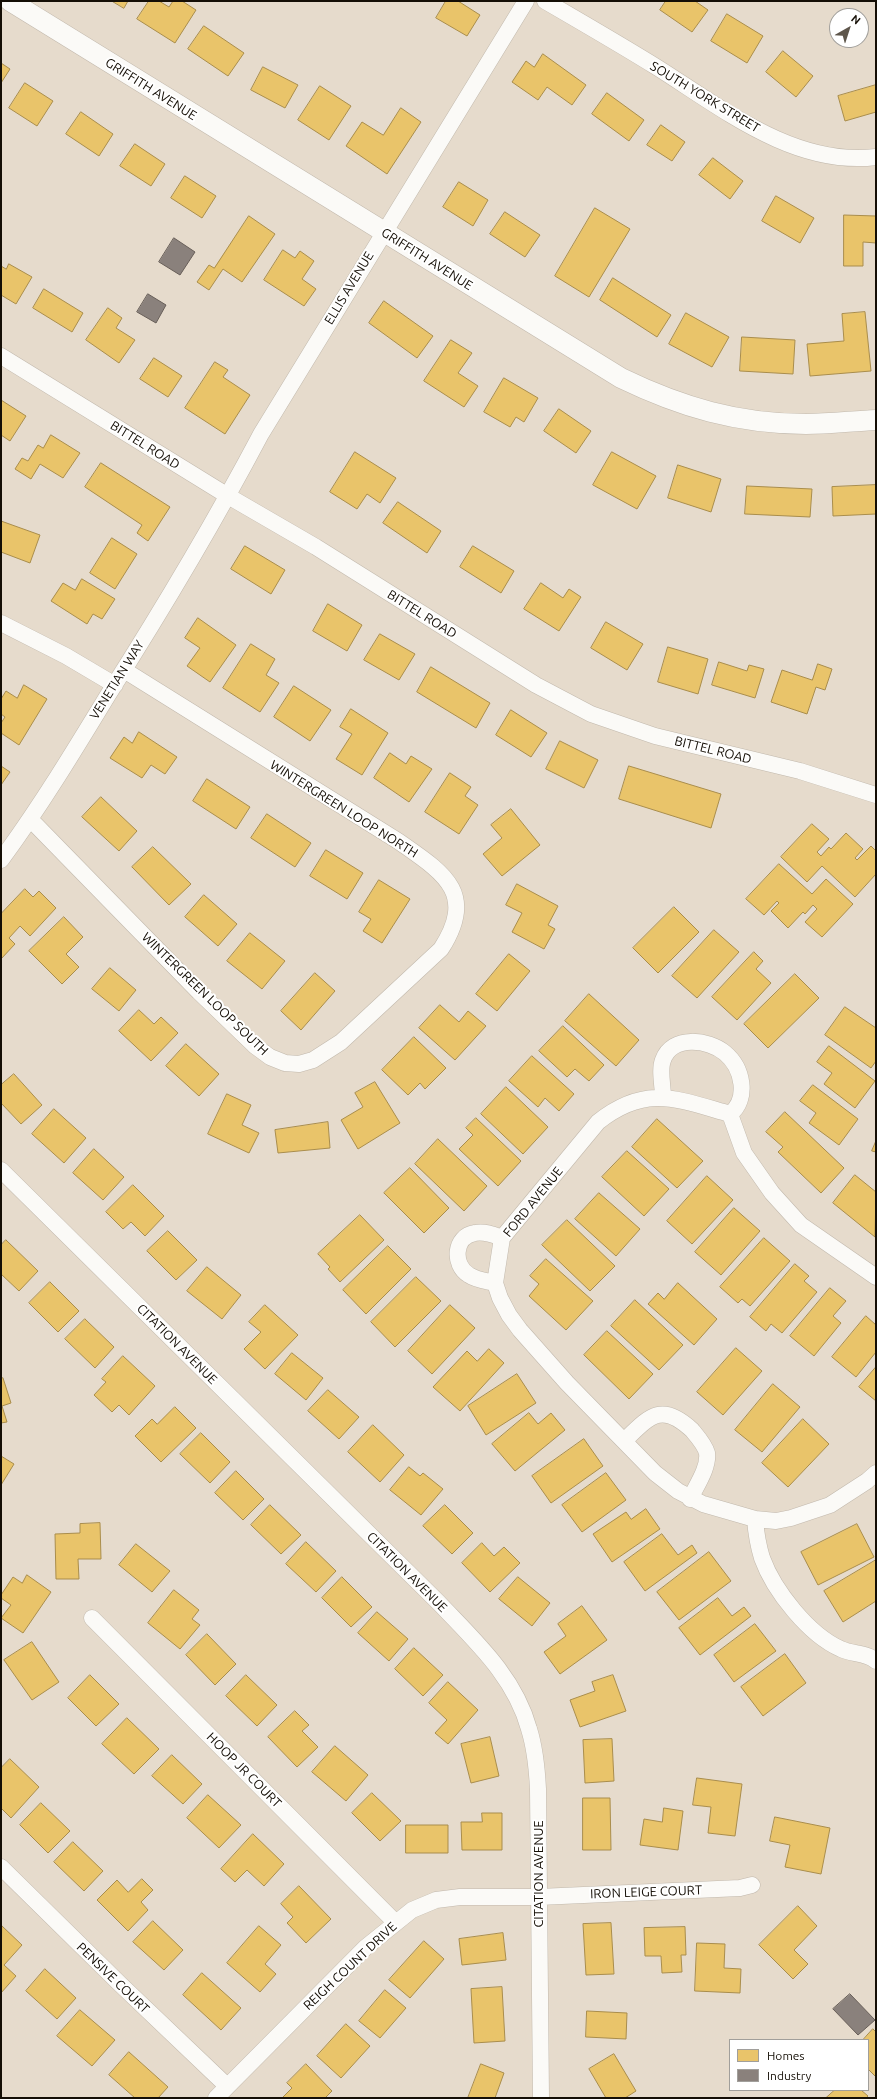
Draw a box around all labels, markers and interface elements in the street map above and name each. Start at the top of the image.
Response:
north arrow [829,8,869,48]
text: N [849,12,863,27]
street label: GRIFFITH AVENUE [102,55,200,123]
street label: SOUTH YORK STREET [647,58,763,136]
street label: GRIFFITH AVENUE [378,225,476,293]
street label: ELLIS AVENUE [321,249,377,327]
street label: BITTEL ROAD [107,417,183,473]
street label: BITTEL ROAD [384,586,460,642]
street label: VENETIAN WAY [86,638,148,722]
street label: BITTEL ROAD [673,733,753,767]
street label: WINTERGREEN LOOP NORTH [267,757,421,861]
street label: WINTERGREEN LOOP SOUTH [138,929,272,1059]
street label: FORD AVENUE [500,1164,566,1240]
street label: CITATION AVENUE [134,1301,220,1387]
street label: CITATION AVENUE [364,1529,450,1615]
street label: HOOP JR COURT [203,1729,285,1811]
street label: CITATION AVENUE [531,1820,547,1928]
street label: IRON LEIGE COURT [590,1882,702,1902]
street label: REIGH COUNT DRIVE [300,1919,400,2013]
street label: PENSIVE COURT [73,1939,153,2017]
legend [729,2039,869,2091]
text: Homes [767,2049,805,2062]
text: Industry [767,2069,811,2082]

